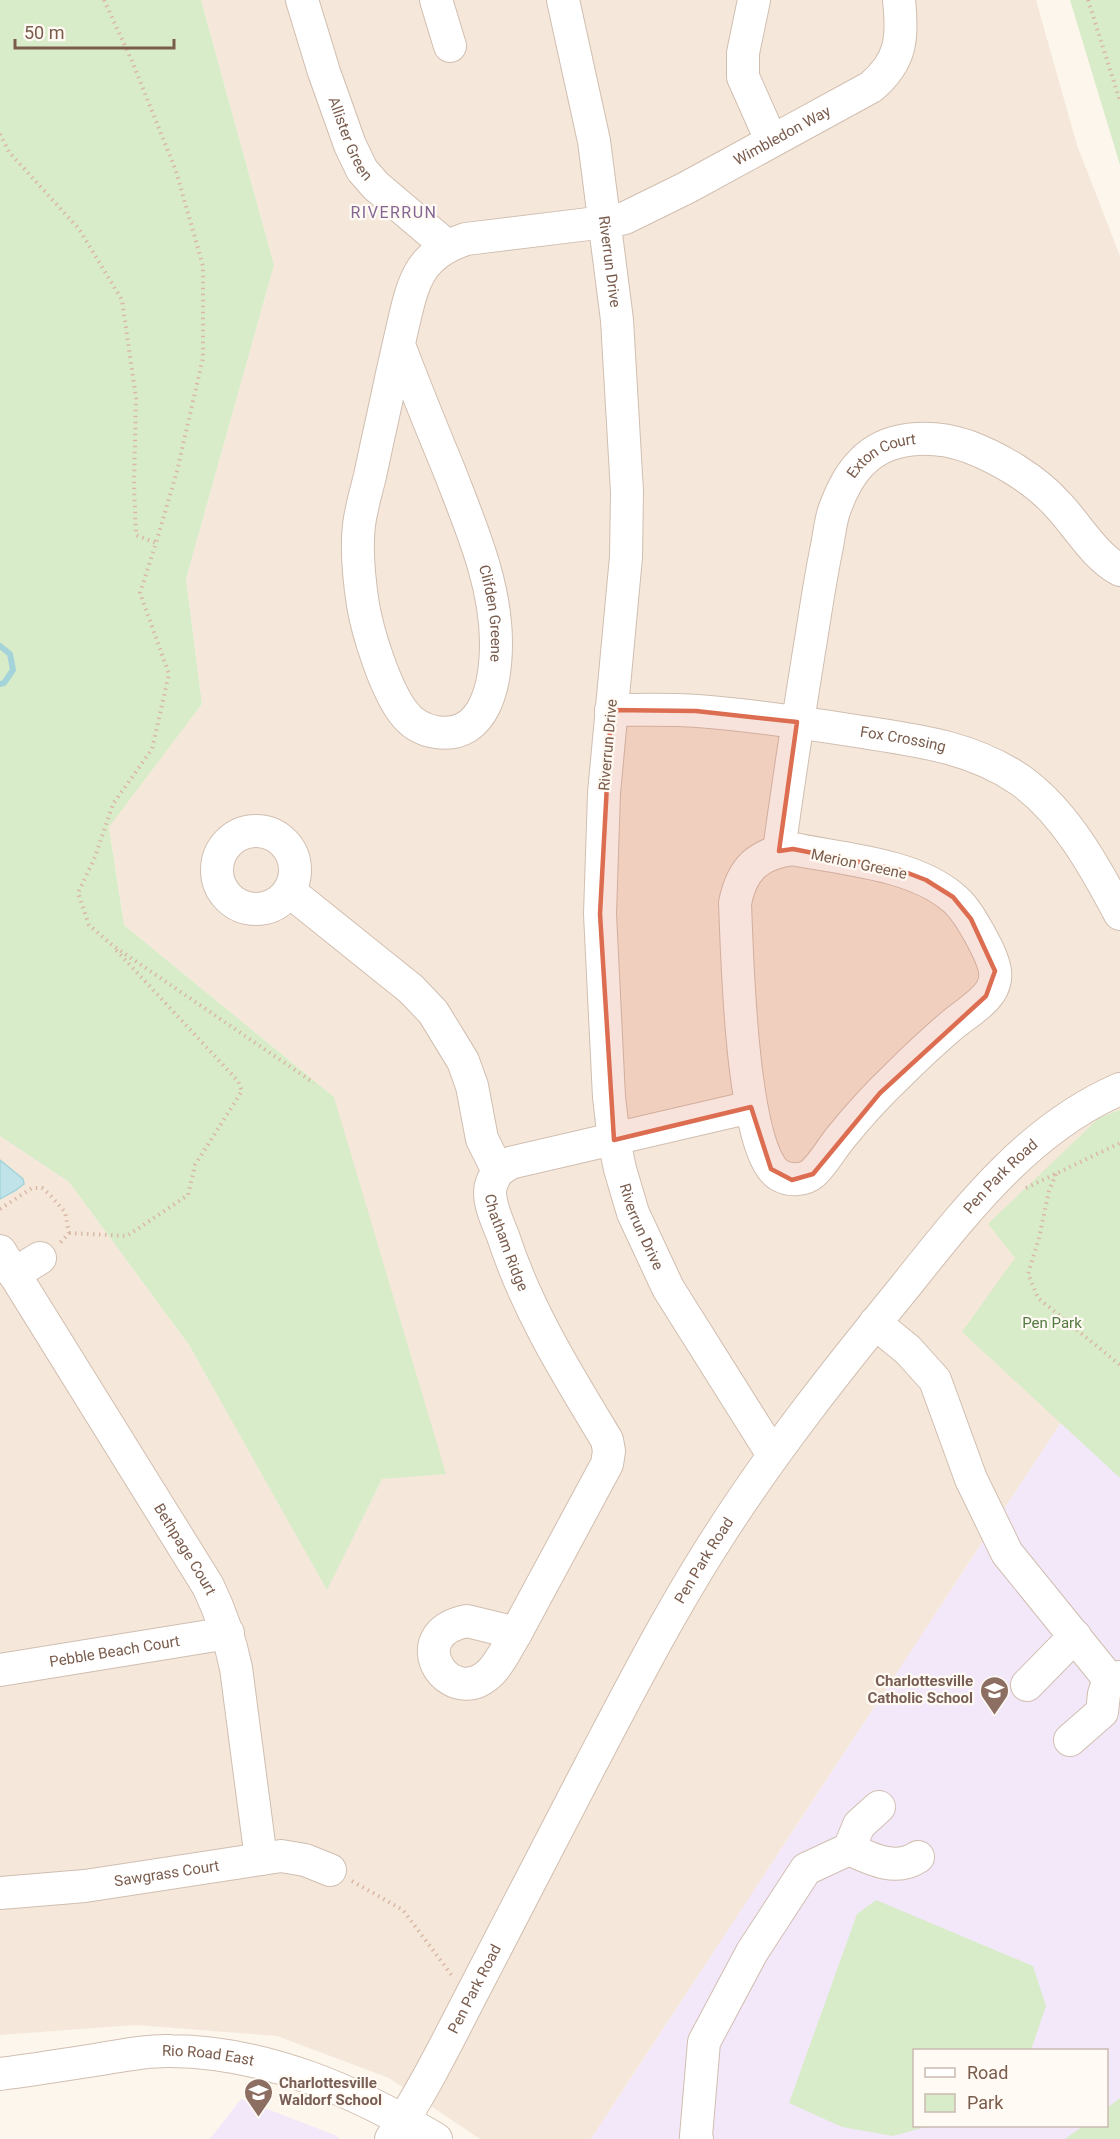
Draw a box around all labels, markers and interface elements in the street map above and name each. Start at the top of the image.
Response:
scale bar [15,12,174,50]
text: 50 m [24,22,64,43]
street label: Allister Green [325,94,376,184]
street label: Wimbledon Way [731,102,834,169]
district label: RIVERRUN [351,203,438,222]
street label: Riverrun Drive [595,215,624,309]
street label: Exton Court [843,430,917,482]
street label: Clifden Greene [475,563,505,663]
street label: Riverrun Drive [595,698,621,792]
street label: Fox Crossing [859,723,948,756]
street label: Merion Greene [809,845,909,883]
street label: Pen Park Road [960,1135,1041,1217]
street label: Riverrun Drive [616,1181,667,1273]
street label: Chatham Ridge [481,1193,532,1294]
park label: Pen Park [1022,1314,1082,1332]
street label: Bethpage Court [150,1500,220,1598]
street label: Pen Park Road [671,1514,737,1607]
street label: Pebble Beach Court [48,1632,181,1671]
place label: Charlottesville Catholic School [867,1672,973,1707]
school or university icon: Charlottesville Catholic School [978,1674,1010,1716]
street label: Sawgrass Court [113,1857,221,1890]
street label: Pen Park Road [444,1941,505,2036]
street label: Rio Road East [162,2042,256,2070]
legend [913,2049,1108,2127]
text: Road [967,2062,1008,2083]
place label: Charlottesville Waldorf School [279,2074,382,2109]
school or university icon: Charlottesville Waldorf School [242,2076,274,2118]
text: Park [967,2092,1004,2113]

